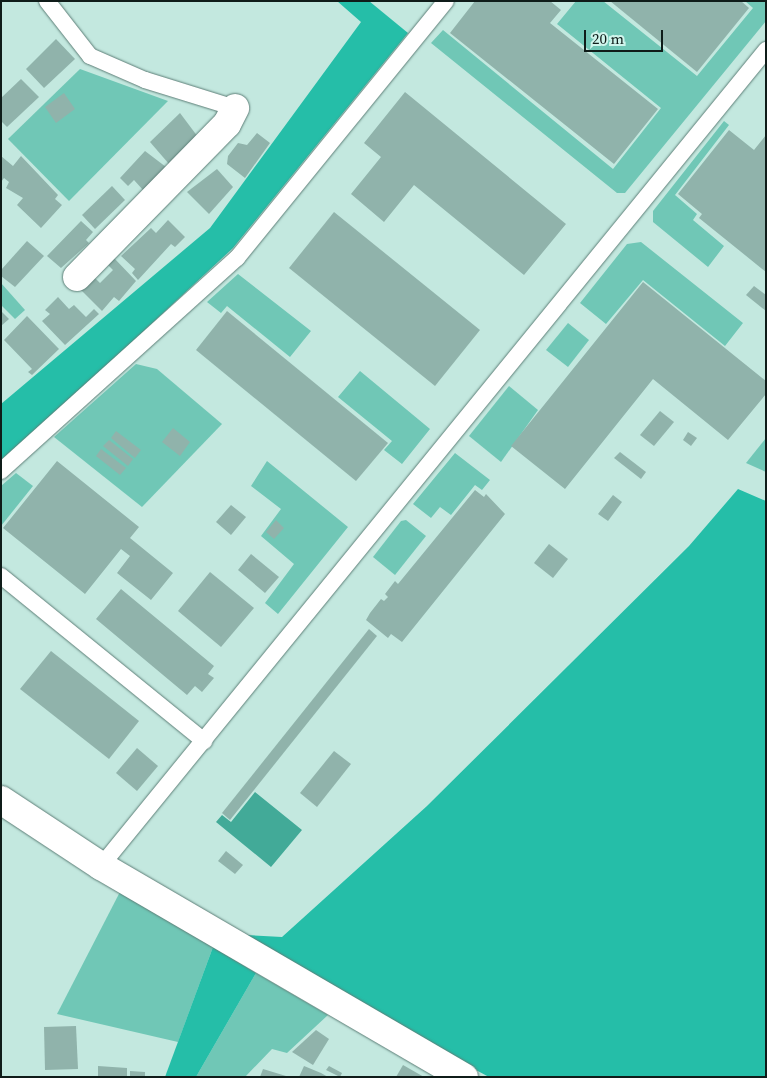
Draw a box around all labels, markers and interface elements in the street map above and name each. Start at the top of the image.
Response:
scale bar [587,20,666,52]
text: 20 m [592,28,624,49]

